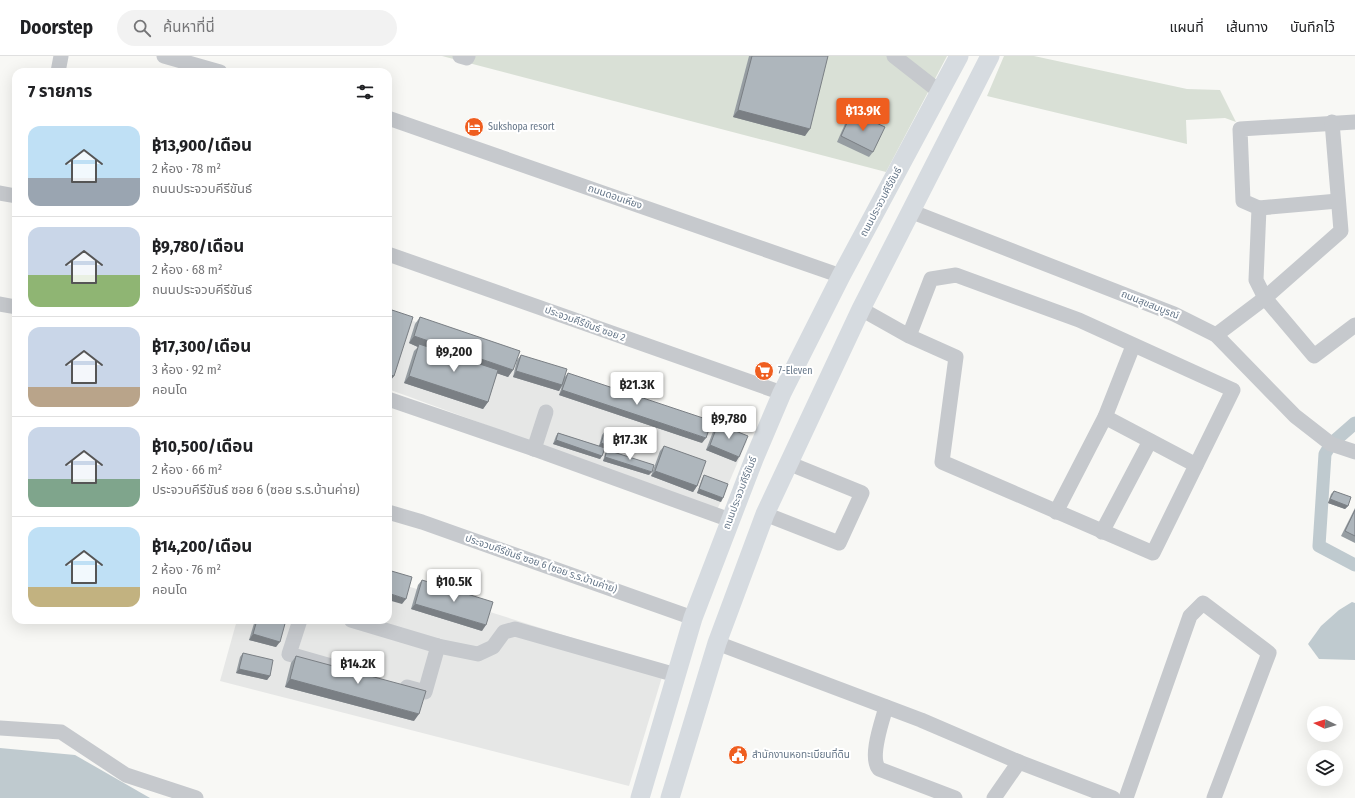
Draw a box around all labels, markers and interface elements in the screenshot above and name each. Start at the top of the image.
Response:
search box [117,10,397,46]
text: Doorstep [20,16,93,39]
icon: search [131,17,153,39]
text: ค้นหาที่นี่ [163,18,215,36]
text: แผนที่ [1170,19,1204,36]
text: เส้นทาง [1226,19,1268,36]
text: บันทึกไว้ [1290,19,1335,36]
text: 7 รายการ [28,81,92,102]
icon: filters [354,81,376,103]
pin: ฿13.9K [830,98,896,132]
text: ฿13.9K [845,103,881,118]
hotel icon: Sukshopa resort [463,116,485,138]
place label: Sukshopa resort [488,121,555,133]
text: ฿13,900/เดือน [152,135,252,156]
icon: home [60,142,108,190]
text: 2 ห้อง · 78 m² [152,161,221,176]
street label: ถนนประจวบคีรีขันธ์ [858,165,904,239]
text: ถนนประจวบคีรีขันธ์ [152,181,252,196]
street label: ถนนดอนเหียง [586,182,644,212]
text: ฿9,780/เดือน [152,236,244,257]
icon: home [60,243,108,291]
text: 2 ห้อง · 68 m² [152,262,222,277]
text: ถนนประจวบคีรีขันธ์ [152,282,252,297]
street label: ถนนสุขสมบูรณ์ [1119,288,1181,322]
street label: ประจวบคีรีขันธ์ ซอย 2 [543,304,628,344]
text: ฿17,300/เดือน [152,336,251,357]
pin: ฿9,200 [421,339,487,373]
icon: home [60,343,108,391]
text: ฿9,200 [436,344,472,359]
supermarket icon: 7-Eleven [753,360,775,382]
text: 3 ห้อง · 92 m² [152,362,221,377]
place label: 7-Eleven [778,365,812,377]
pin: ฿21.3K [604,372,670,406]
text: ฿21.3K [619,377,655,392]
text: คอนโด [152,382,187,397]
pin: ฿9,780 [696,406,762,440]
text: ฿9,780 [711,411,747,426]
pin: ฿17.3K [597,427,663,461]
text: ฿17.3K [613,432,647,447]
text: ฿10,500/เดือน [152,436,253,457]
icon: home [60,443,108,491]
street label: ถนนประจวบคีรีขันธ์ [721,455,759,531]
text: 2 ห้อง · 66 m² [152,462,222,477]
text: ประจวบคีรีขันธ์ ซอย 6 (ซอย ร.ร.บ้านค่าย) [152,482,360,497]
street label: ประจวบคีรีขันธ์ ซอย 6 (ซอย ร.ร.บ้านค่าย) [464,531,619,596]
text: ฿14,200/เดือน [152,536,252,557]
icon: home [60,543,108,591]
text: 2 ห้อง · 76 m² [152,562,221,577]
pin: ฿10.5K [421,569,487,603]
text: ฿10.5K [436,574,472,589]
text: คอนโด [152,582,187,597]
pin: ฿14.2K [325,651,391,685]
text: ฿14.2K [340,656,376,671]
north arrow [1307,706,1343,742]
map controls [1307,706,1343,786]
public building icon: สำนักงานหอทะเบียนที่ดิน [727,744,749,766]
place label: สำนักงานหอทะเบียนที่ดิน [752,747,850,761]
button: layers [1307,750,1343,786]

